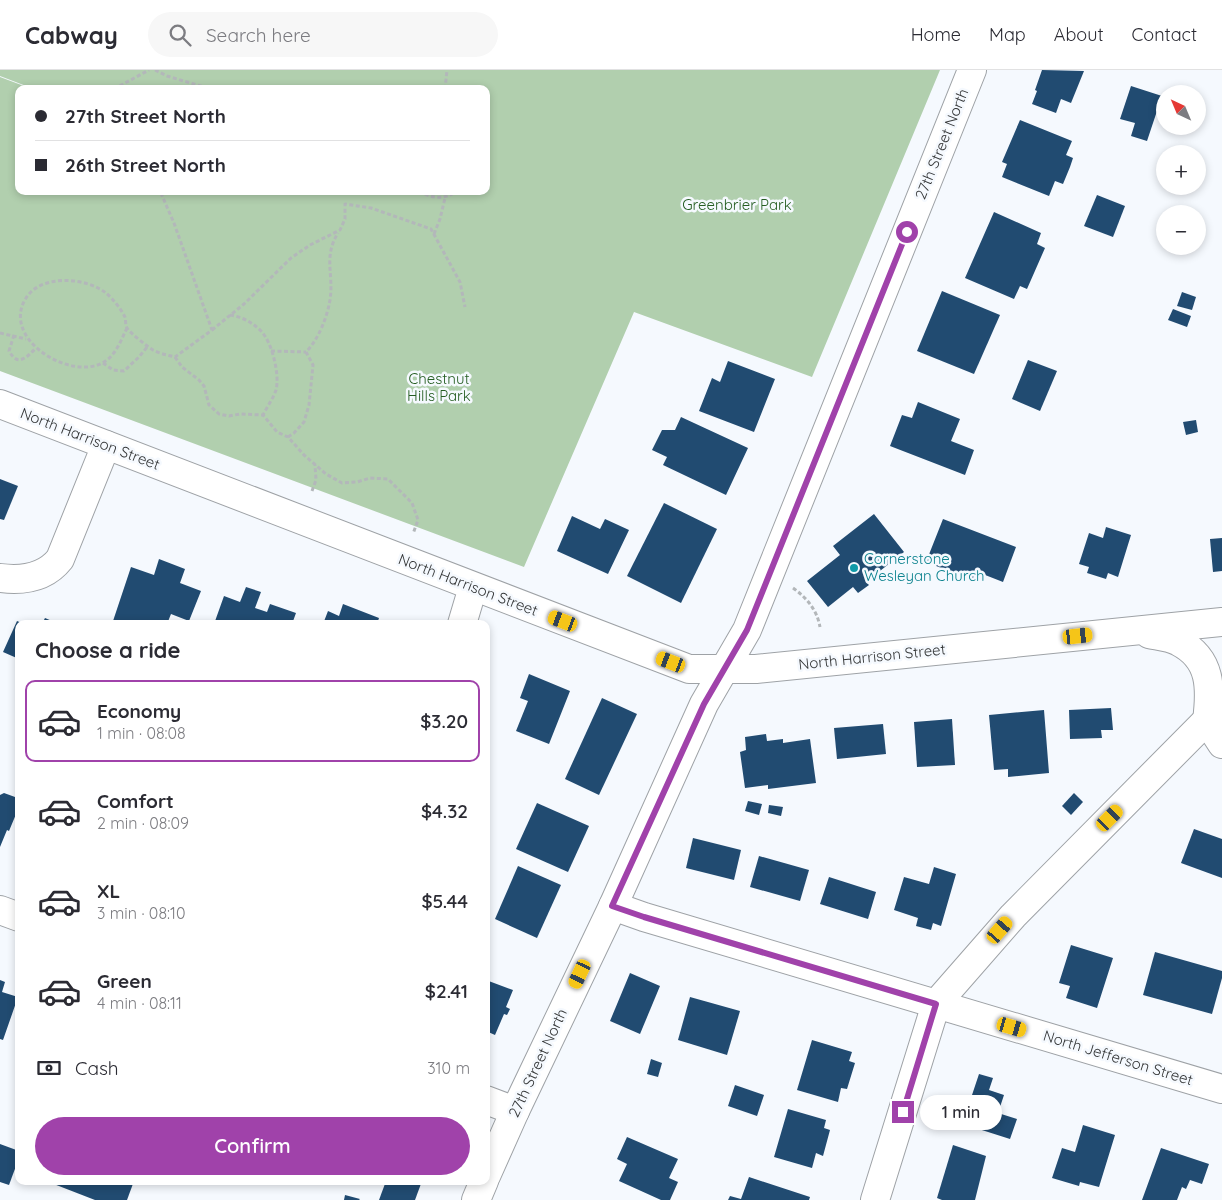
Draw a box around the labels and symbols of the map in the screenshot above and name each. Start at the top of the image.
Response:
north arrow [1156,85,1206,135]
street label: 27th Street North [911,86,972,202]
park label: Greenbrier Park [682,195,792,214]
route start [896,221,918,243]
park label: Chestnut Hills Park [407,369,471,405]
street label: North Harrison Street [18,403,163,474]
street label: North Harrison Street [396,549,541,620]
place label: Cornerstone Wesleyan Church [864,549,984,585]
marker: Cornerstone Wesleyan Church [848,562,860,574]
car [546,609,579,633]
car [1062,627,1093,645]
street label: North Harrison Street [797,639,947,674]
car [654,650,687,674]
car [1094,802,1125,834]
car [984,914,1015,946]
car [566,957,593,991]
street label: 27th Street North [504,1005,571,1120]
car [995,1016,1028,1038]
street label: North Jefferson Street [1041,1026,1195,1089]
callout: 1 min [920,1094,1003,1130]
route end [892,1101,914,1123]

